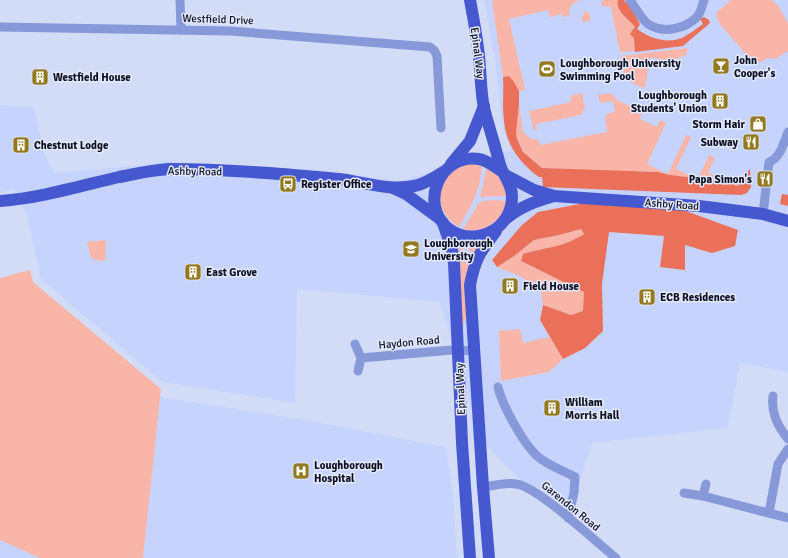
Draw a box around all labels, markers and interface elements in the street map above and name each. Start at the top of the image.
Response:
street label: Westfield Drive [182,12,254,27]
street label: Epinal Way [468,27,487,80]
place label: John Cooper's [734,54,775,80]
bar icon: John Cooper's [711,56,731,76]
place label: Loughborough University Swimming Pool [560,57,681,83]
sports icon: Loughborough University Swimming Pool [537,59,557,79]
building icon: Westfield House [30,67,50,87]
place label: Westfield House [53,71,131,84]
place label: Loughborough Students' Union [631,89,707,115]
building icon: Loughborough Students' Union [710,91,730,111]
shop icon: Storm Hair [748,114,768,134]
place label: Storm Hair [693,118,746,131]
restaurant icon: Subway [741,132,761,152]
building icon: Chestnut Lodge [11,135,31,155]
place label: Subway [701,136,739,149]
place label: Chestnut Lodge [34,139,109,152]
street label: Ashby Road [168,165,222,178]
restaurant icon: Papa Simon's [755,169,775,189]
place label: Papa Simon's [689,173,752,186]
bus stop icon: Register Office [278,174,298,194]
place label: Register Office [301,178,372,191]
street label: Ashby Road [644,196,700,213]
place label: Loughborough University [424,237,493,263]
school or university icon: Loughborough University [401,239,421,259]
building icon: East Grove [183,262,203,282]
place label: East Grove [206,266,258,279]
building icon: Field House [500,276,520,296]
place label: Field House [523,280,580,293]
building icon: ECB Residences [637,287,657,307]
place label: ECB Residences [660,291,735,304]
street label: Haydon Road [378,333,440,352]
street label: Epinal Way [453,362,468,415]
place label: William Morris Hall [565,396,620,422]
building icon: William Morris Hall [542,398,562,418]
place label: Loughborough Hospital [314,459,383,485]
hospital icon: Loughborough Hospital [291,461,311,481]
street label: Garendon Road [539,479,603,534]

